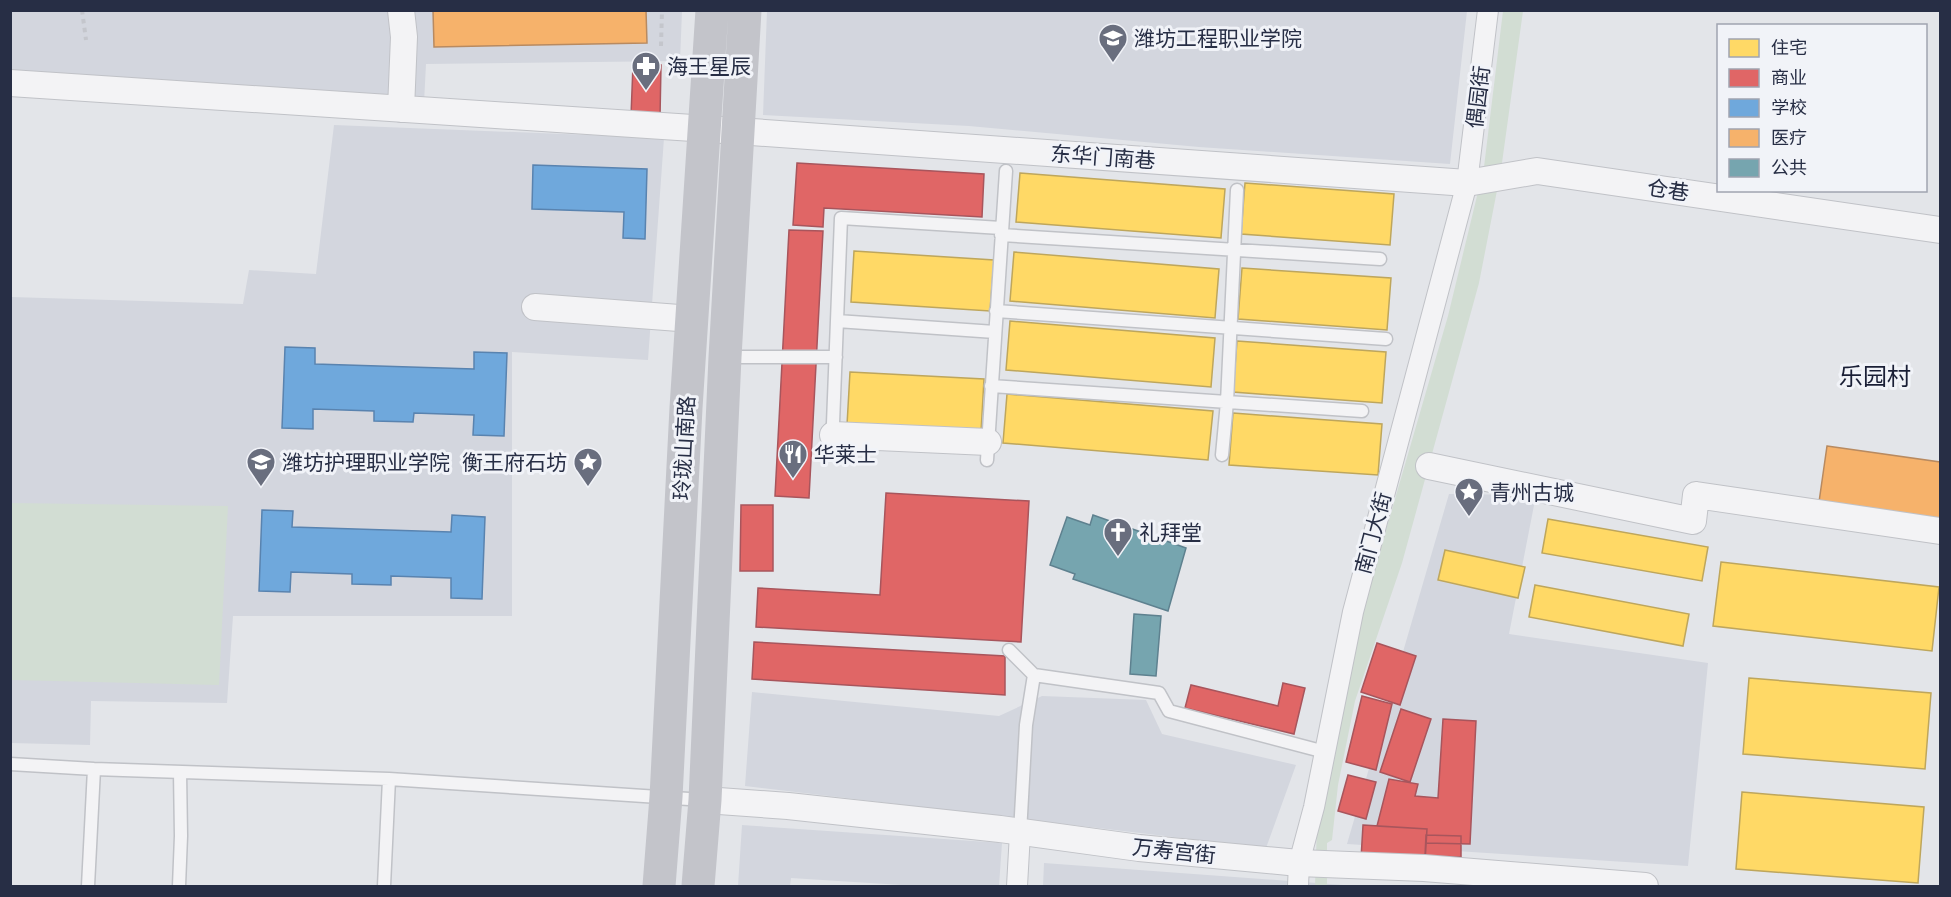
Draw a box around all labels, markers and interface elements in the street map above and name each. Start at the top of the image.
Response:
school or university icon: 潍坊工程职业学院 [1097,22,1129,64]
place label: 潍坊工程职业学院 [1134,24,1302,53]
legend [1717,24,1927,192]
text: 住宅 [1771,35,1807,60]
pharmacy icon: 海王星辰 [630,50,662,92]
place label: 海王星辰 [667,52,751,81]
street label: 偶园街 [1460,64,1496,130]
text: 商业 [1771,65,1807,90]
text: 学校 [1771,95,1807,120]
text: 医疗 [1771,125,1807,150]
street label: 东华门南巷 [1050,139,1156,175]
text: 公共 [1771,155,1807,180]
street label: 仓巷 [1645,173,1691,207]
district label: 乐园村 [1839,360,1911,393]
street label: 玲珑山南路 [667,395,701,501]
restaurant icon: 华莱士 [777,438,809,480]
place label: 华莱士 [814,440,877,469]
school or university icon: 潍坊护理职业学院 [245,446,277,488]
place icon: 衡王府石坊 [572,446,604,488]
place label: 潍坊护理职业学院 [282,448,450,477]
place label: 衡王府石坊 [462,448,567,477]
place icon: 青州古城 [1453,476,1485,518]
place label: 青州古城 [1490,478,1574,507]
street label: 南门大街 [1348,489,1398,577]
church icon: 礼拜堂 [1102,516,1134,558]
place label: 礼拜堂 [1139,518,1202,547]
street label: 万寿宫街 [1131,832,1217,870]

